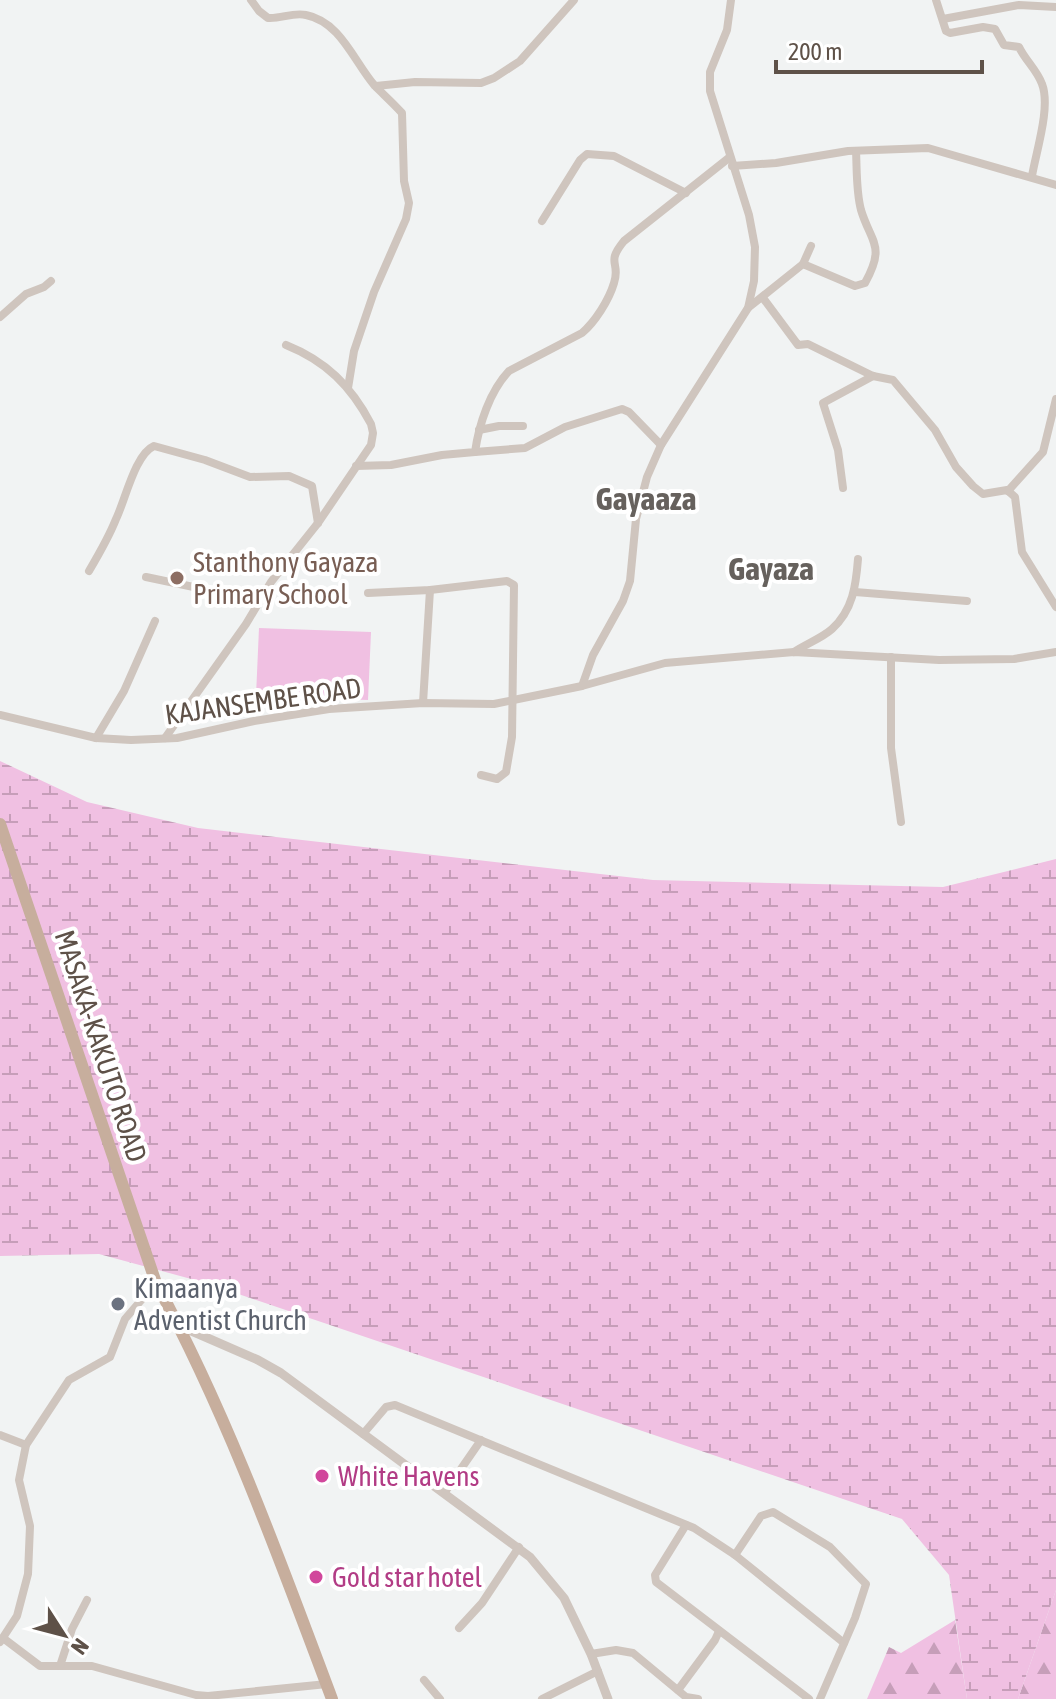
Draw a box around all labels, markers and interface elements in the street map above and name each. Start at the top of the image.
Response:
scale bar [776,24,982,74]
text: 200 m [788,38,842,65]
district label: Gayaaza [596,480,696,517]
place label: Stanthony Gayaza Primary School [193,546,378,610]
district label: Gayaza [728,550,814,587]
marker: Stanthony Gayaza Primary School [168,569,186,587]
street label: KAJANSEMBE ROAD [163,671,363,731]
street label: MASAKA-KAKUTO ROAD [48,926,154,1166]
place label: Kimaanya Adventist Church [134,1272,307,1336]
marker: Kimaanya Adventist Church [109,1295,127,1313]
place label: White Havens [338,1460,479,1492]
marker: White Havens [313,1467,331,1485]
place label: Gold star hotel [332,1561,483,1593]
marker: Gold star hotel [307,1568,325,1586]
north arrow [24,1595,104,1675]
text: N [66,1634,95,1660]

